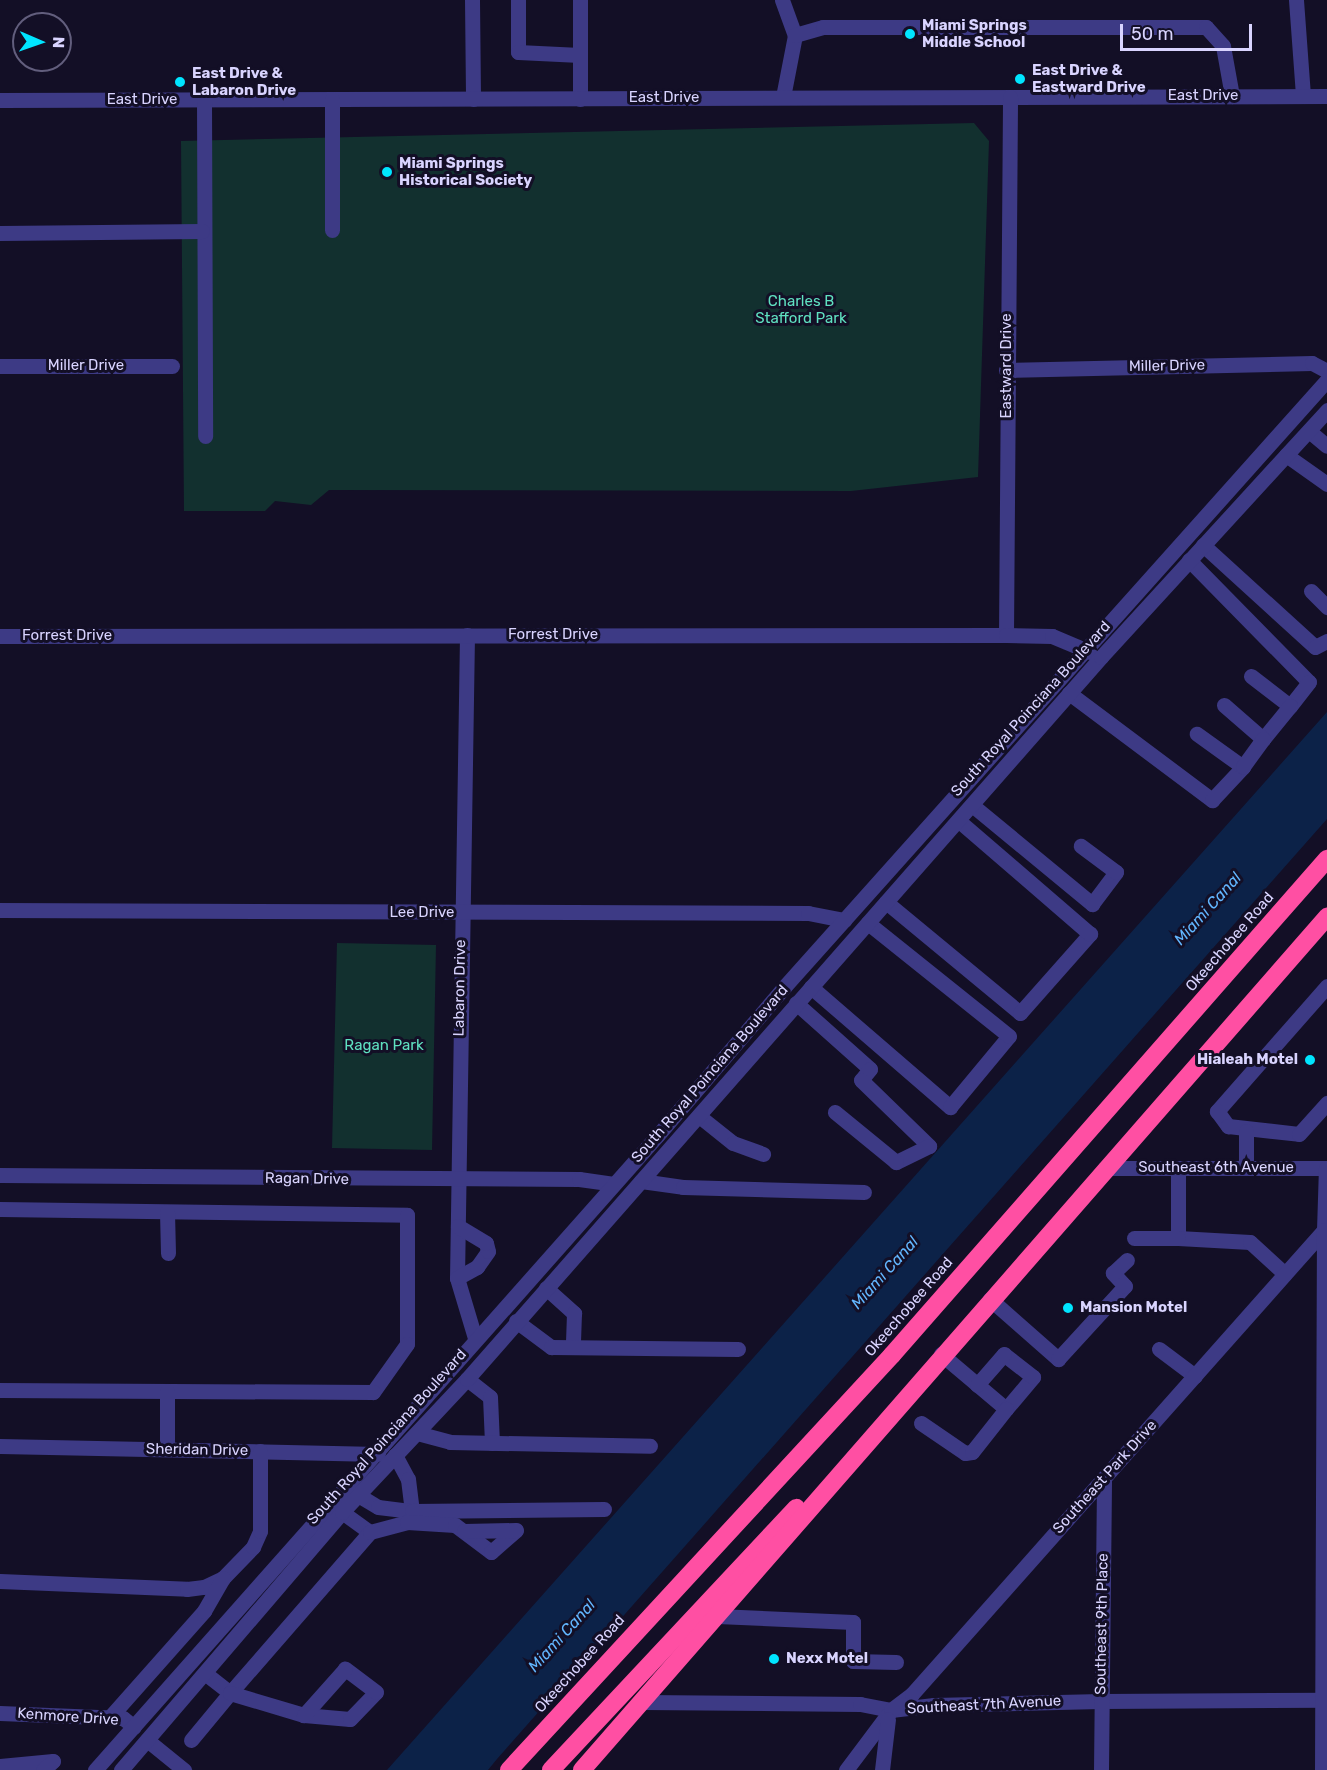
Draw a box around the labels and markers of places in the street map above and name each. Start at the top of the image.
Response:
place label: Miami Springs Middle School [922,16,1027,51]
marker: Miami Springs Middle School [903,27,917,41]
place label: East Drive & Eastward Drive [1032,61,1146,96]
place label: East Drive & Labaron Drive [192,64,296,99]
marker: East Drive & Eastward Drive [1013,72,1027,86]
marker: East Drive & Labaron Drive [173,75,187,89]
place label: Miami Springs Historical Society [399,154,532,189]
marker: Miami Springs Historical Society [380,165,394,179]
place label: Hialeah Motel [1197,1051,1298,1069]
marker: Hialeah Motel [1303,1053,1317,1067]
place label: Mansion Motel [1080,1299,1187,1317]
marker: Mansion Motel [1061,1301,1075,1315]
place label: Nexx Motel [786,1650,868,1668]
marker: Nexx Motel [767,1652,781,1666]

